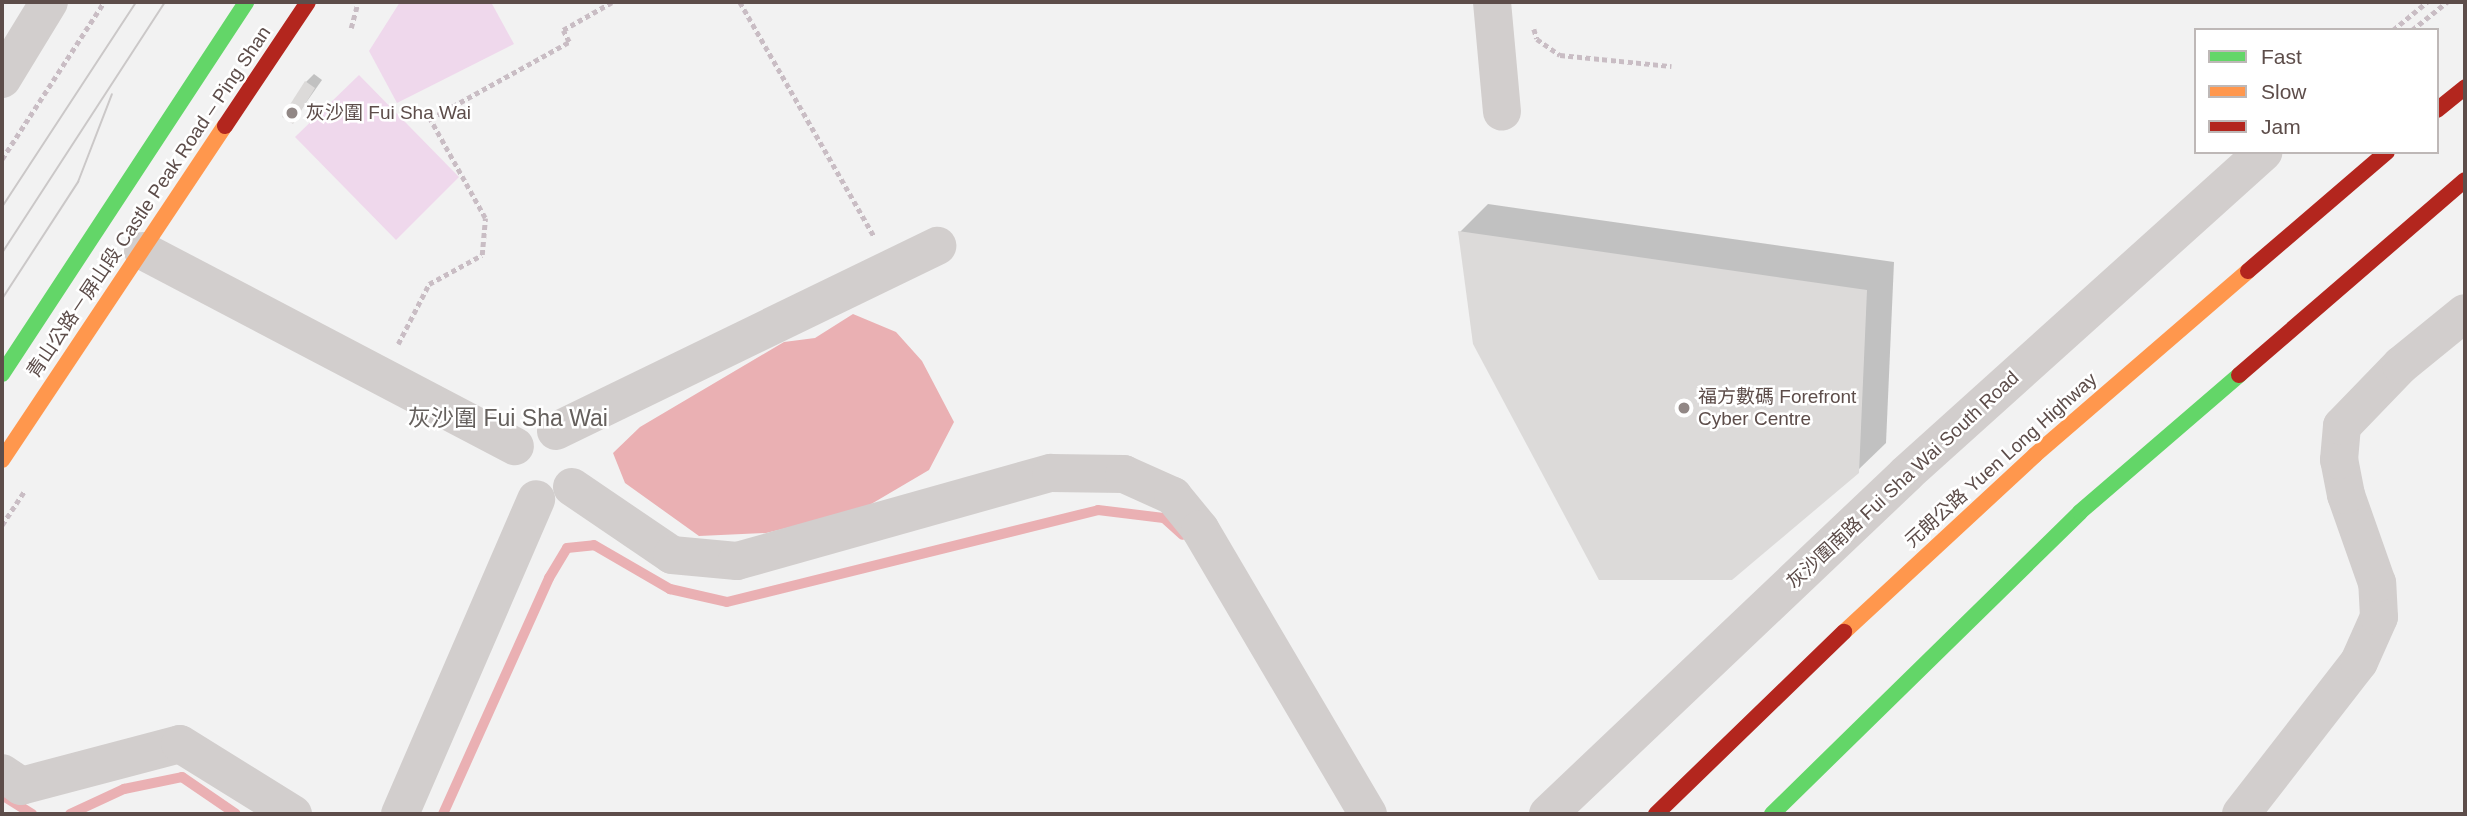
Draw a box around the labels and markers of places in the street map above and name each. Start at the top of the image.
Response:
place label: 灰沙圍 Fui Sha Wai [306,102,471,124]
marker: 灰沙圍 Fui Sha Wai [284,105,300,121]
place label: 福方數碼 Forefront Cyber Centre [1698,386,1856,430]
marker: 福方數碼 Forefront Cyber Centre [1676,400,1692,416]

